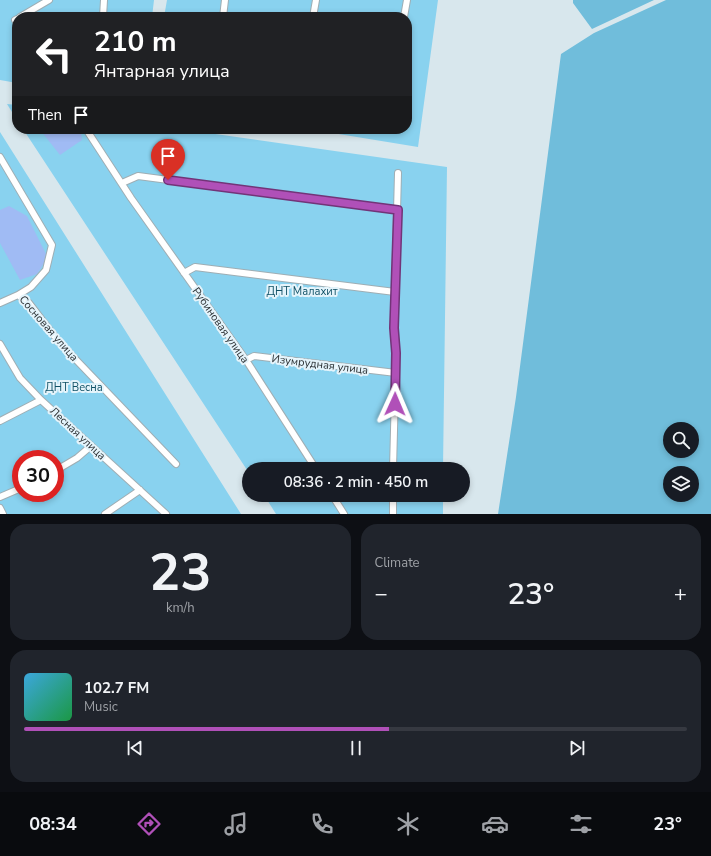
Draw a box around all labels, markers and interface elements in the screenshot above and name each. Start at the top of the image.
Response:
text: 210 m [94,23,177,61]
icon: left [28,28,80,80]
text: Янтарная улица [94,59,230,83]
icon: arrive [70,104,92,126]
text: Then [28,105,62,125]
pin [151,139,185,180]
icon: arrive [157,145,179,167]
street label: Рубиновая улица [189,284,252,366]
park label: ДНТ Малахит [266,284,338,299]
street label: Сосновая улица [16,292,81,365]
street label: Изумрудная улица [271,351,369,378]
park label: ДНТ Весна [45,380,103,395]
position arrow [374,383,416,425]
street label: Лесная улица [47,404,109,463]
map controls [663,422,699,502]
button: search [663,422,699,458]
speed limit sign: 30 [12,450,64,502]
button: layers [663,466,699,502]
text: 08:36 · 2 min · 450 m [284,472,428,492]
text: 23 [149,537,211,608]
text: Climate [375,554,420,572]
text: 23° [507,574,554,615]
text: − [375,579,388,609]
text: + [674,579,687,609]
text: km/h [166,599,195,617]
text: 102.7 FM [84,678,149,698]
text: Music [84,698,118,716]
icon: previous [124,737,146,759]
icon: pause [345,737,367,759]
icon: next [566,737,588,759]
icon: directions [135,810,163,838]
icon: music [222,810,250,838]
icon: phone [308,810,336,838]
icon: climate [394,810,422,838]
icon: car [481,810,509,838]
icon: filters [567,810,595,838]
text: 08:34 [29,812,77,836]
text: 23° [653,812,682,836]

